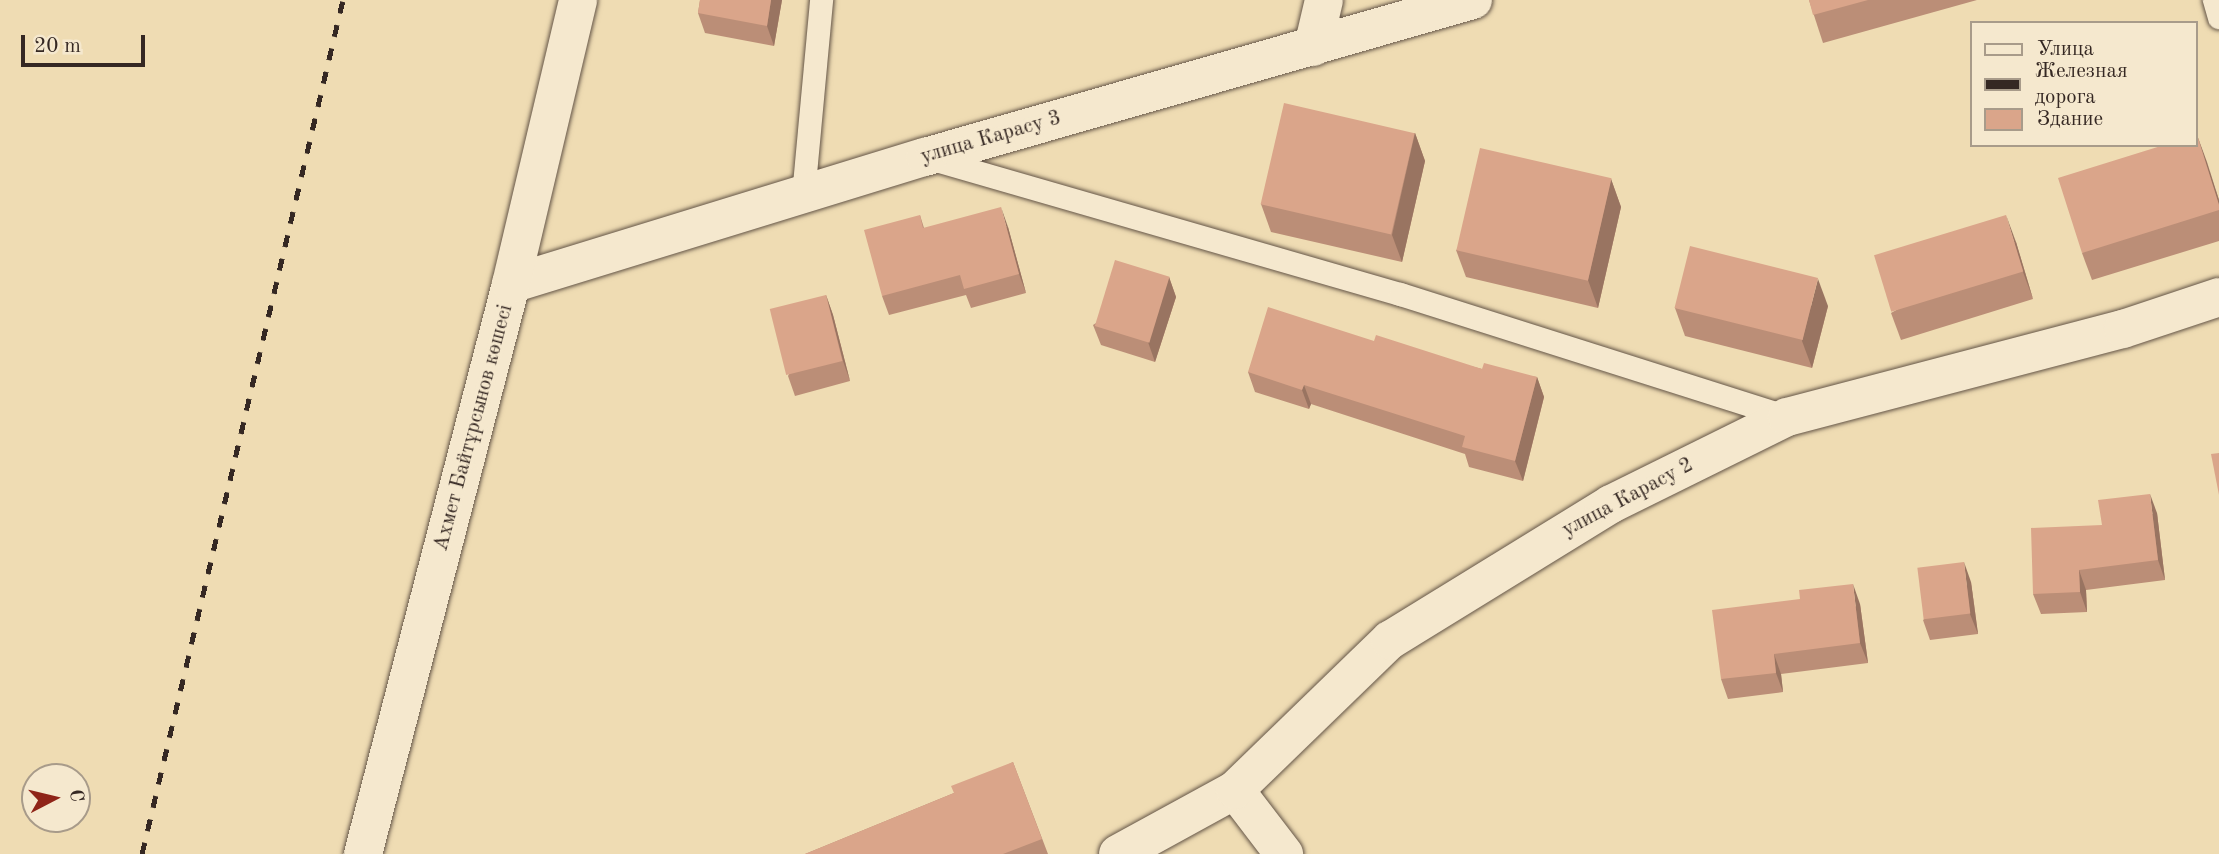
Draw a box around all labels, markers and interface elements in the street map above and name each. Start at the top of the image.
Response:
scale bar [24,21,149,65]
legend [1970,21,2198,147]
text: 20 m [34,36,81,57]
text: Улица [2037,39,2094,60]
text: Железная дорога [2035,61,2128,108]
street label: улица Карасу 3 [918,106,1064,170]
text: Здание [2037,109,2103,130]
street label: Ахмет Байтұрсынов көшесі [429,302,519,554]
street label: улица Карасу 2 [1558,453,1698,543]
north arrow [21,763,91,833]
text: С [65,788,86,803]

